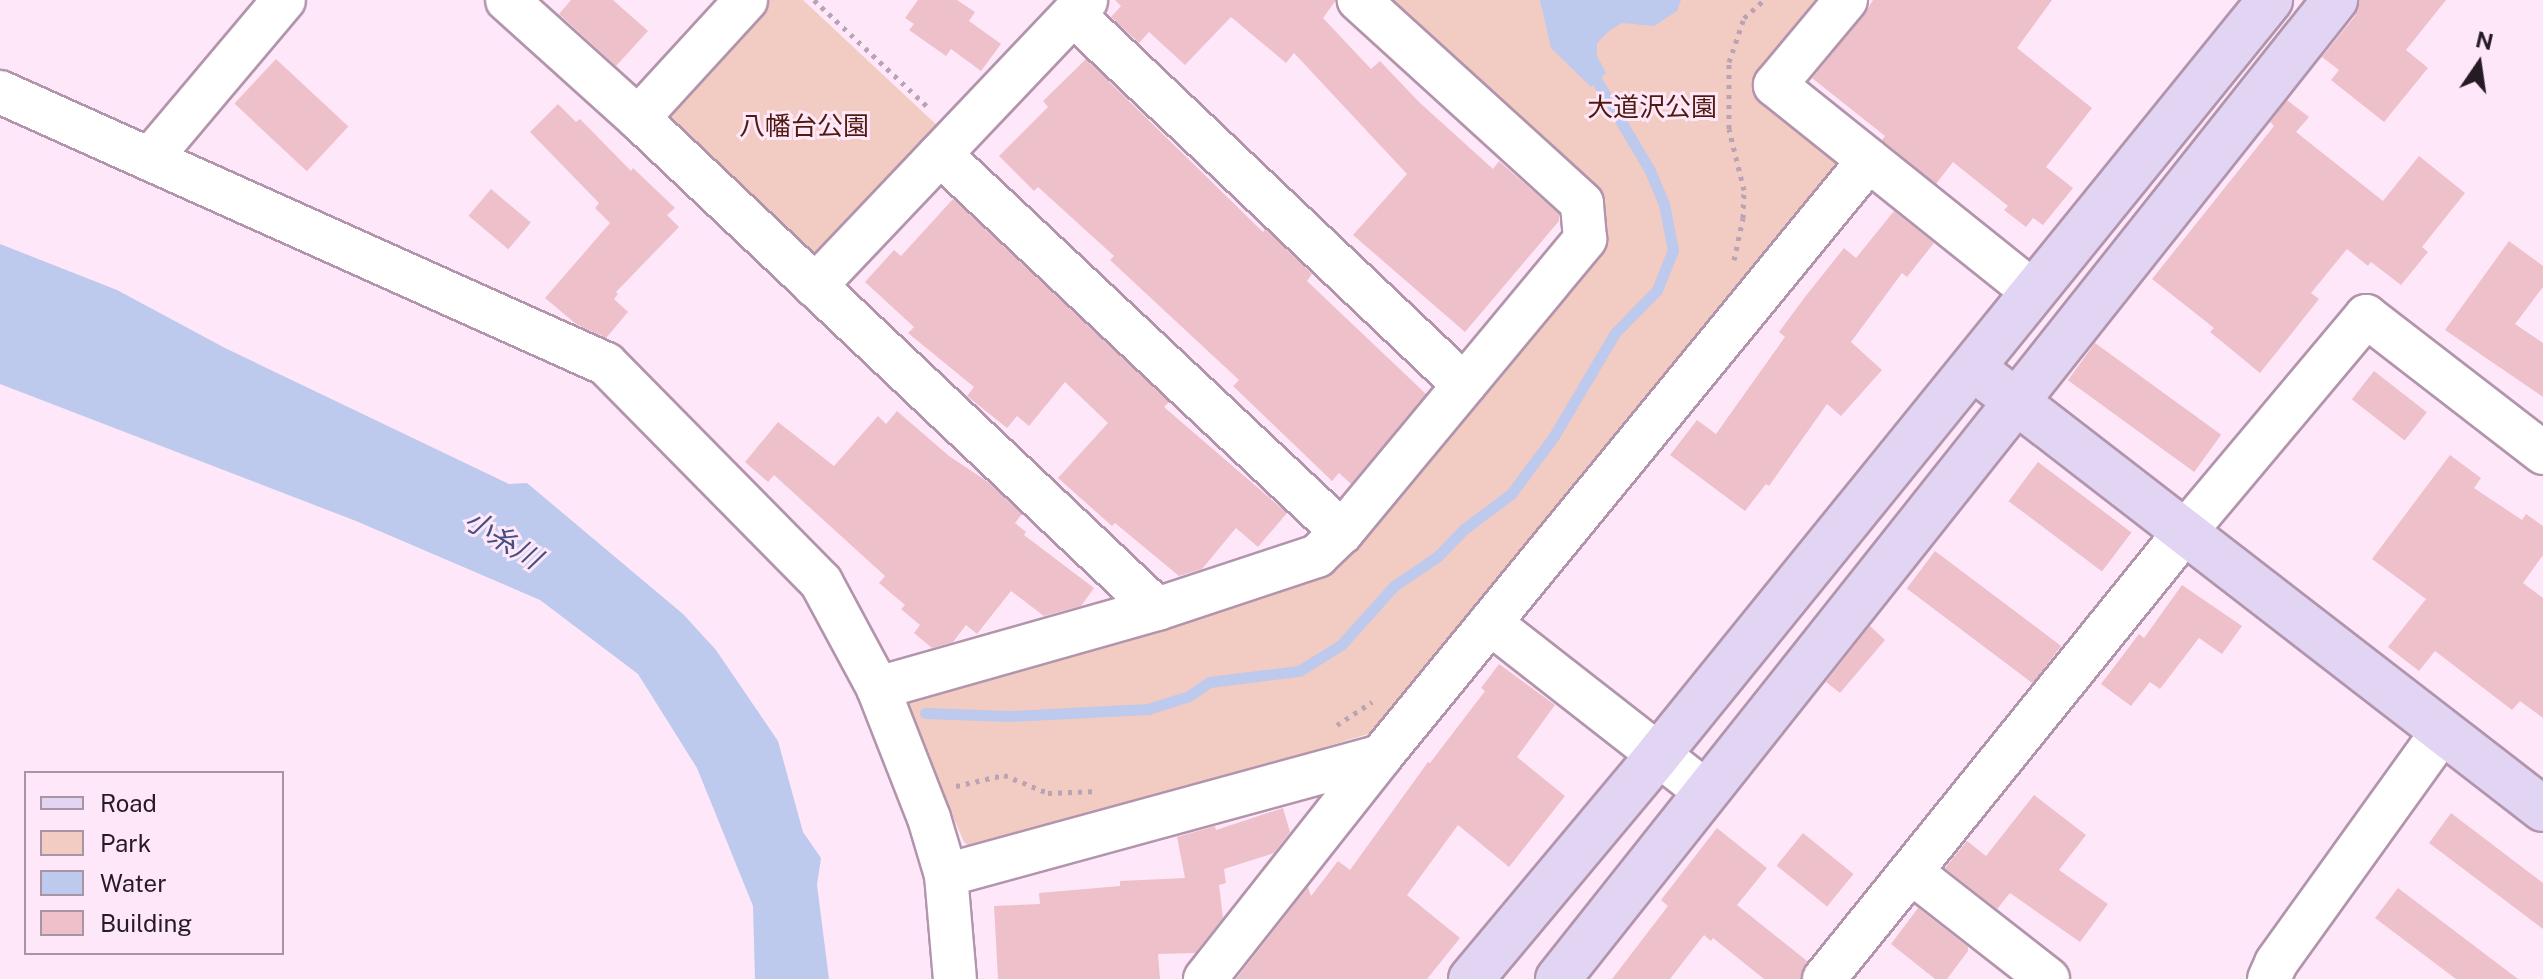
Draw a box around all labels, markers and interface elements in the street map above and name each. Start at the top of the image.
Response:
north arrow [2439,24,2519,104]
text: N [2473,26,2496,55]
park label: 大道沢公園 [1587,91,1717,123]
park label: 八幡台公園 [739,110,869,142]
water label: 小糸川 [458,502,548,576]
legend [24,771,284,955]
text: Road [100,789,157,817]
text: Park [100,829,151,857]
text: Water [100,869,167,897]
text: Building [100,909,192,937]

